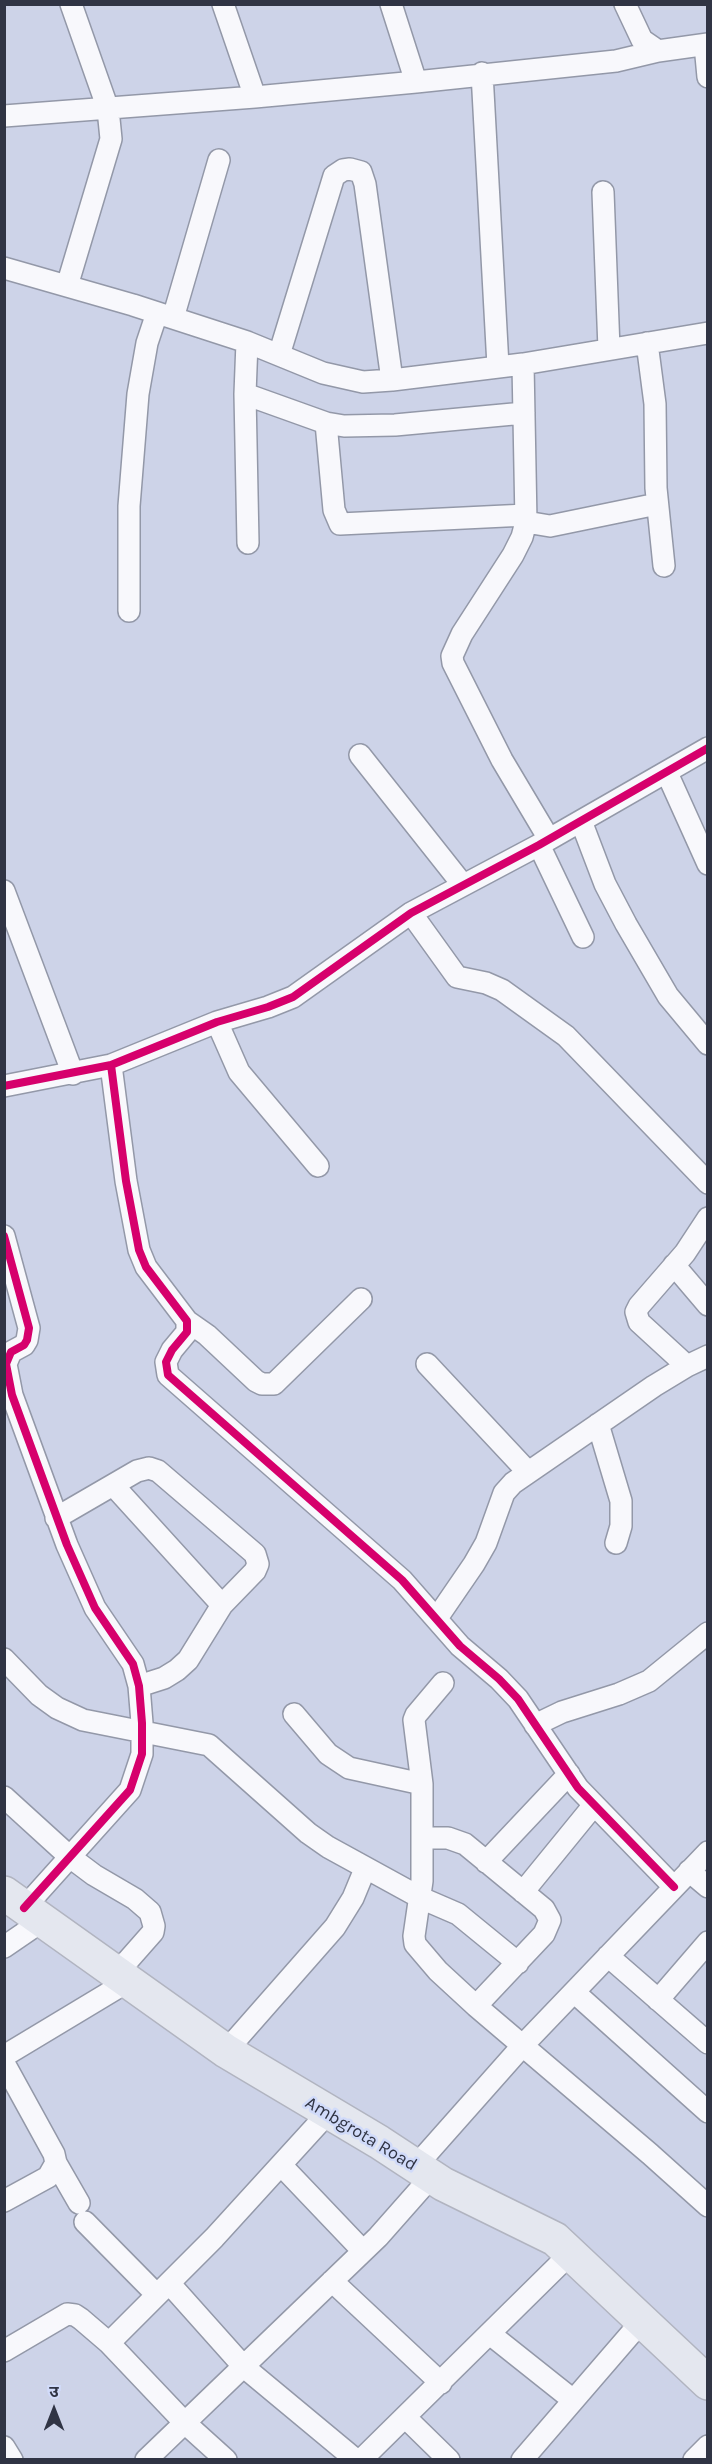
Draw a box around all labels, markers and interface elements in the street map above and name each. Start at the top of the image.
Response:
street label: Ambgrota Road [301,2092,421,2176]
north arrow [24,2380,84,2440]
text: उ [49,2382,59,2401]

